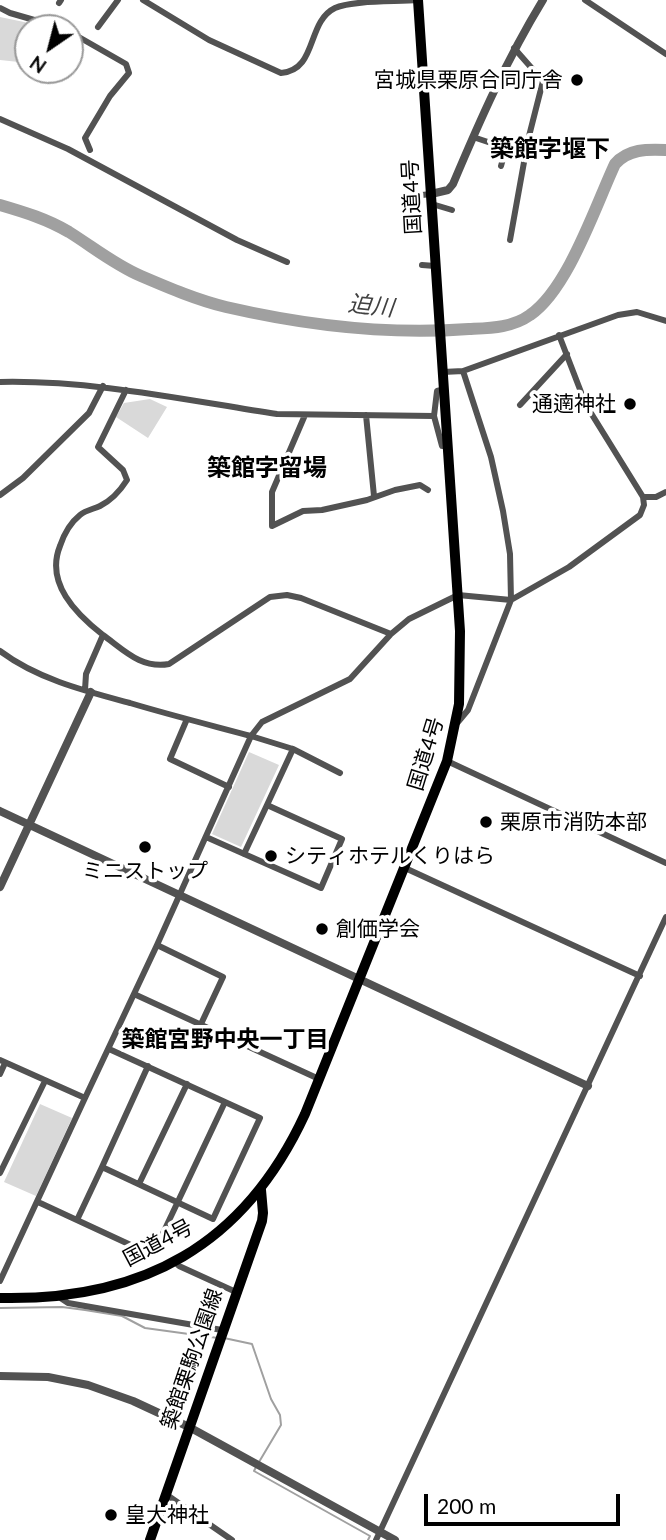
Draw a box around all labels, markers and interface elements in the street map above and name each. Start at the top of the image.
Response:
north arrow [14,14,84,84]
text: N [25,51,50,79]
place label: 宮城県栗原合同庁舎 [374,67,563,93]
marker: 宮城県栗原合同庁舎 [569,72,585,88]
district label: 築館字堰下 [490,135,610,163]
street label: 国道4号 [397,159,427,235]
water label: 迫川 [347,290,395,322]
place label: 通遖神社 [532,391,616,417]
marker: 通遖神社 [622,396,638,412]
district label: 築館字留場 [207,454,327,482]
street label: 国道4号 [403,714,449,794]
place label: 栗原市消防本部 [500,809,647,835]
marker: 栗原市消防本部 [478,814,494,830]
marker: ミニストップ [137,839,153,855]
place label: シティホテルくりはら [285,843,495,869]
marker: シティホテルくりはら [263,848,279,864]
place label: ミニストップ [82,858,208,884]
place label: 創価学会 [336,916,420,942]
marker: 創価学会 [314,921,330,937]
district label: 築館宮野中央一丁目 [122,1026,328,1054]
street label: 国道4号 [119,1214,197,1272]
street label: 築館栗駒公園線 [156,1285,228,1433]
scale bar [428,1480,624,1524]
text: 200 m [437,1493,496,1518]
place label: 皇大神社 [125,1502,209,1528]
marker: 皇大神社 [103,1507,119,1523]

